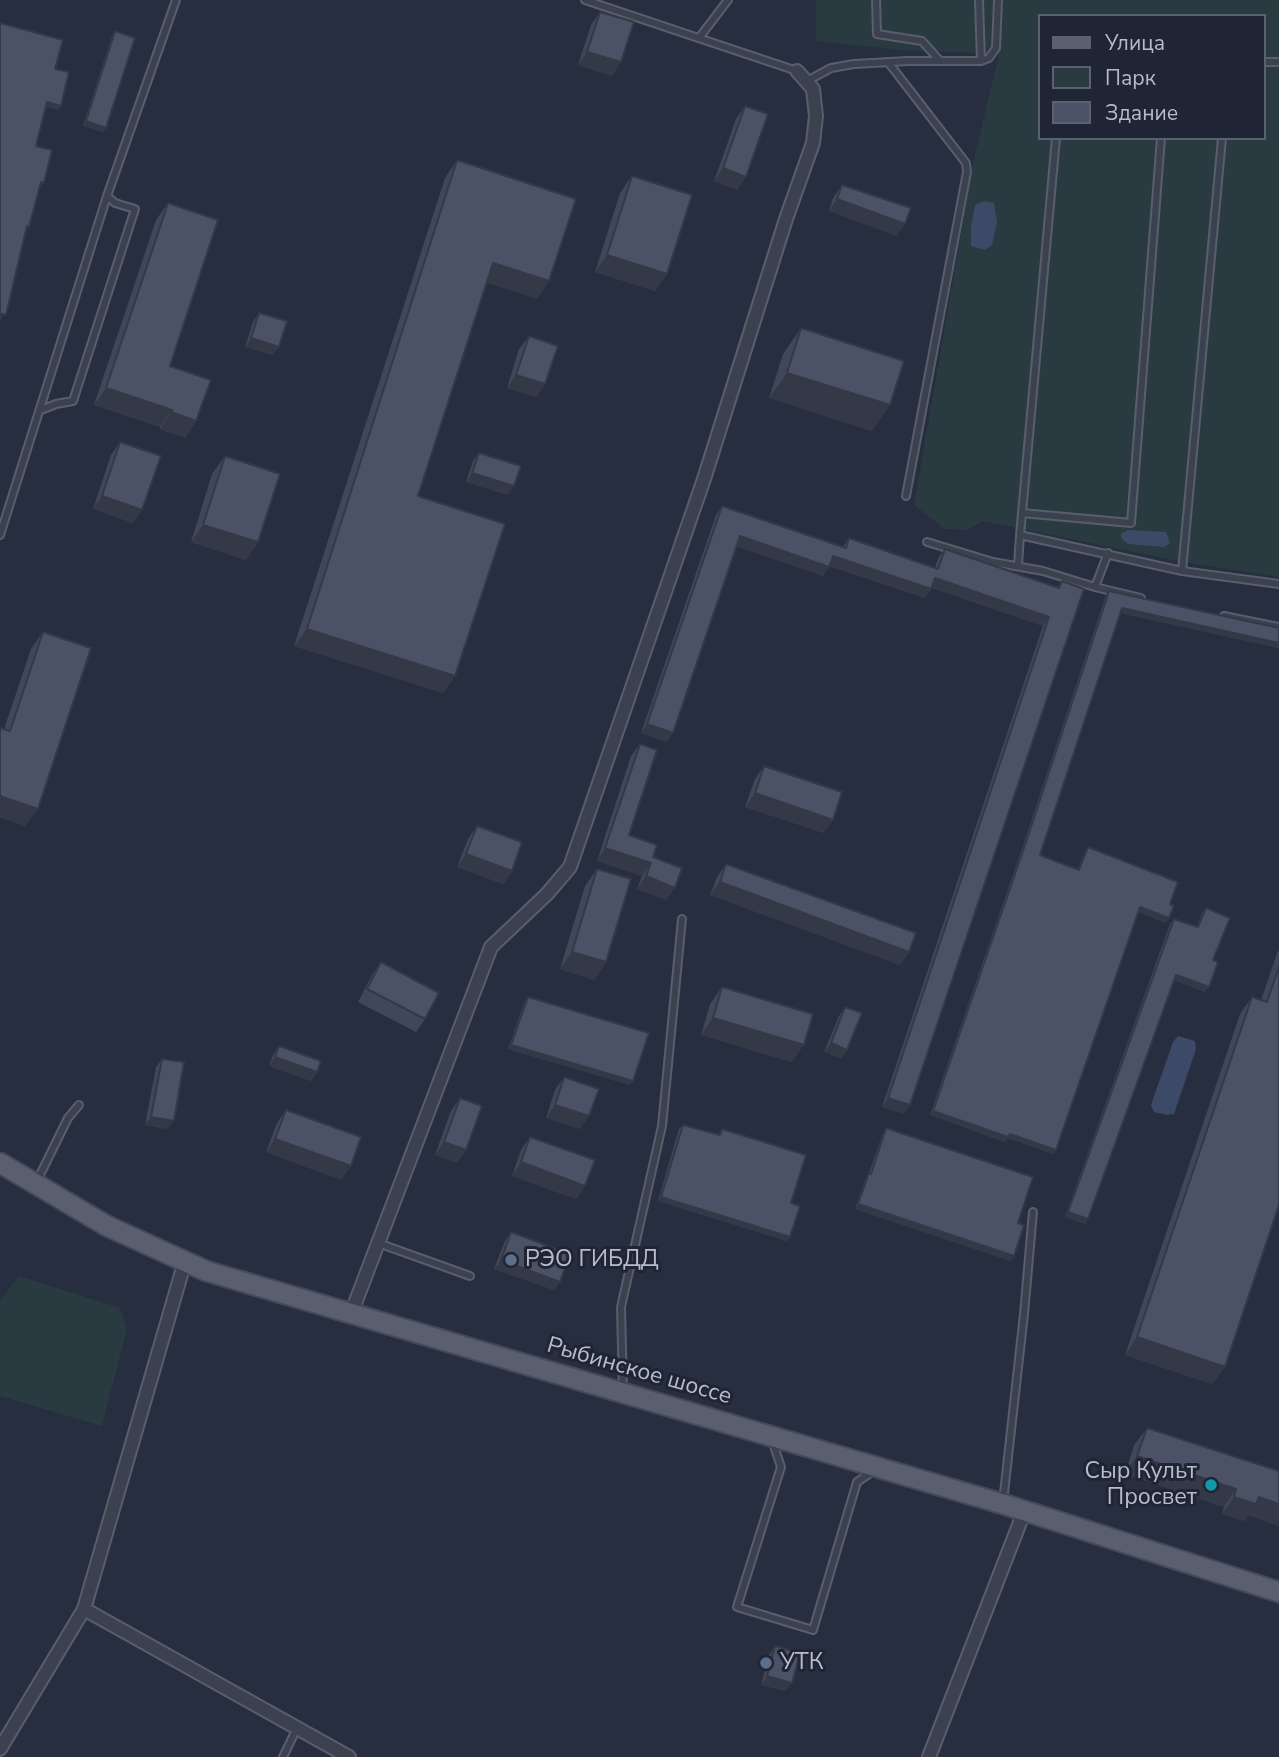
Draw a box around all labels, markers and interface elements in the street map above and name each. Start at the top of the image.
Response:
legend [1038,14,1265,140]
text: Улица [1105,29,1165,57]
text: Парк [1105,64,1156,92]
text: Здание [1105,99,1178,127]
place label: РЭО ГИБДД [525,1246,659,1274]
marker: РЭО ГИБДД [503,1252,519,1268]
street label: Рыбинское шоссе [543,1332,735,1412]
place label: Сыр Культ Просвет [1084,1458,1197,1512]
marker: Сыр Культ Просвет [1203,1477,1219,1493]
place label: УТК [780,1649,823,1677]
marker: УТК [758,1655,774,1671]

